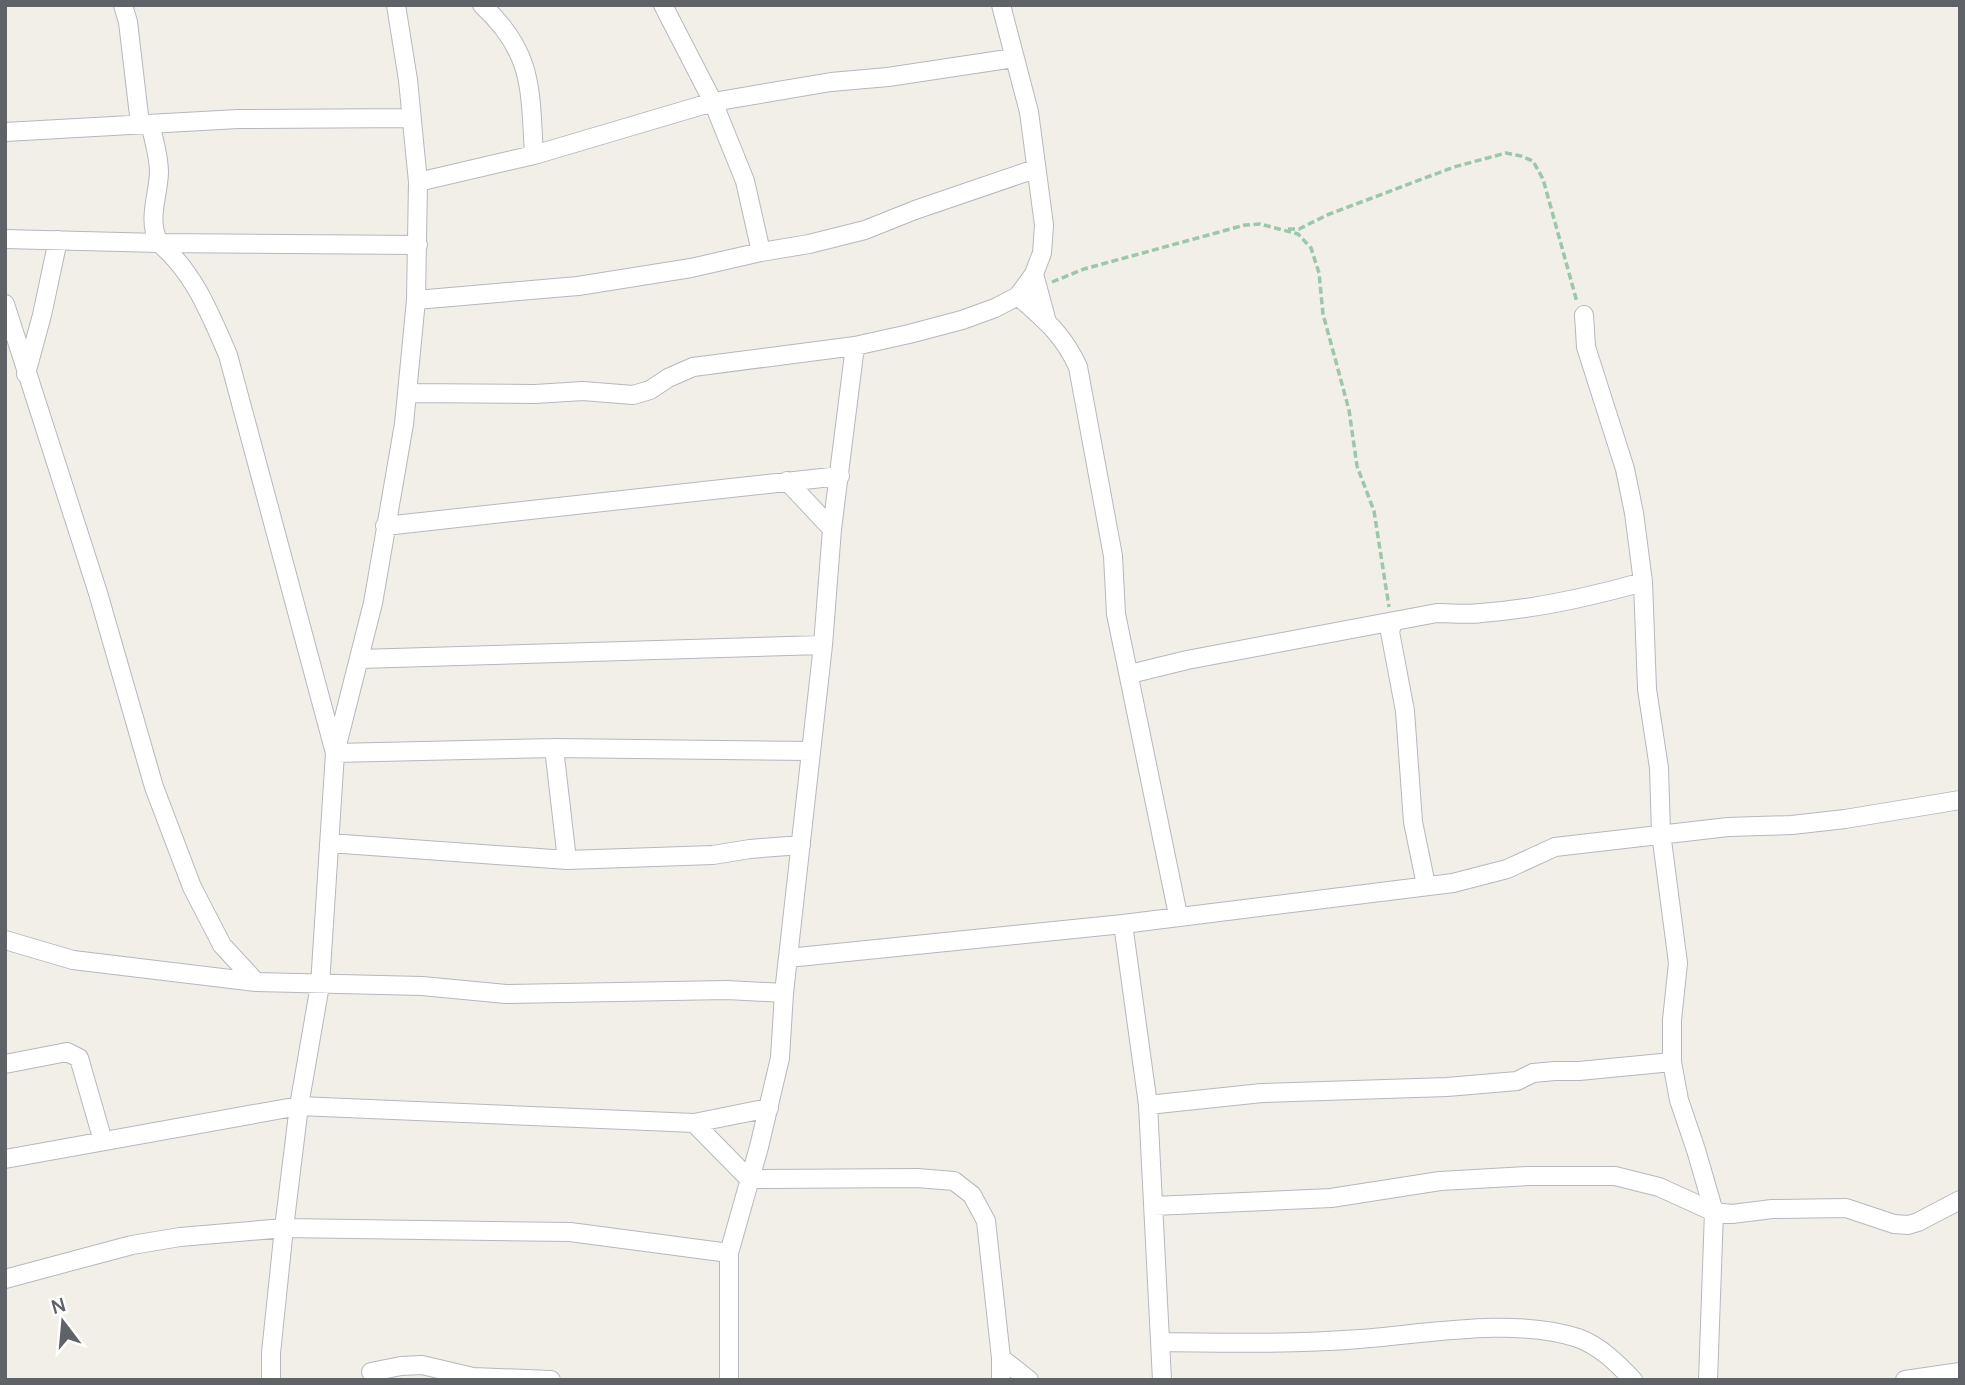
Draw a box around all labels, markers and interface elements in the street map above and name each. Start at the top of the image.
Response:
north arrow [28,1287,98,1357]
text: N [48,1291,68,1320]

